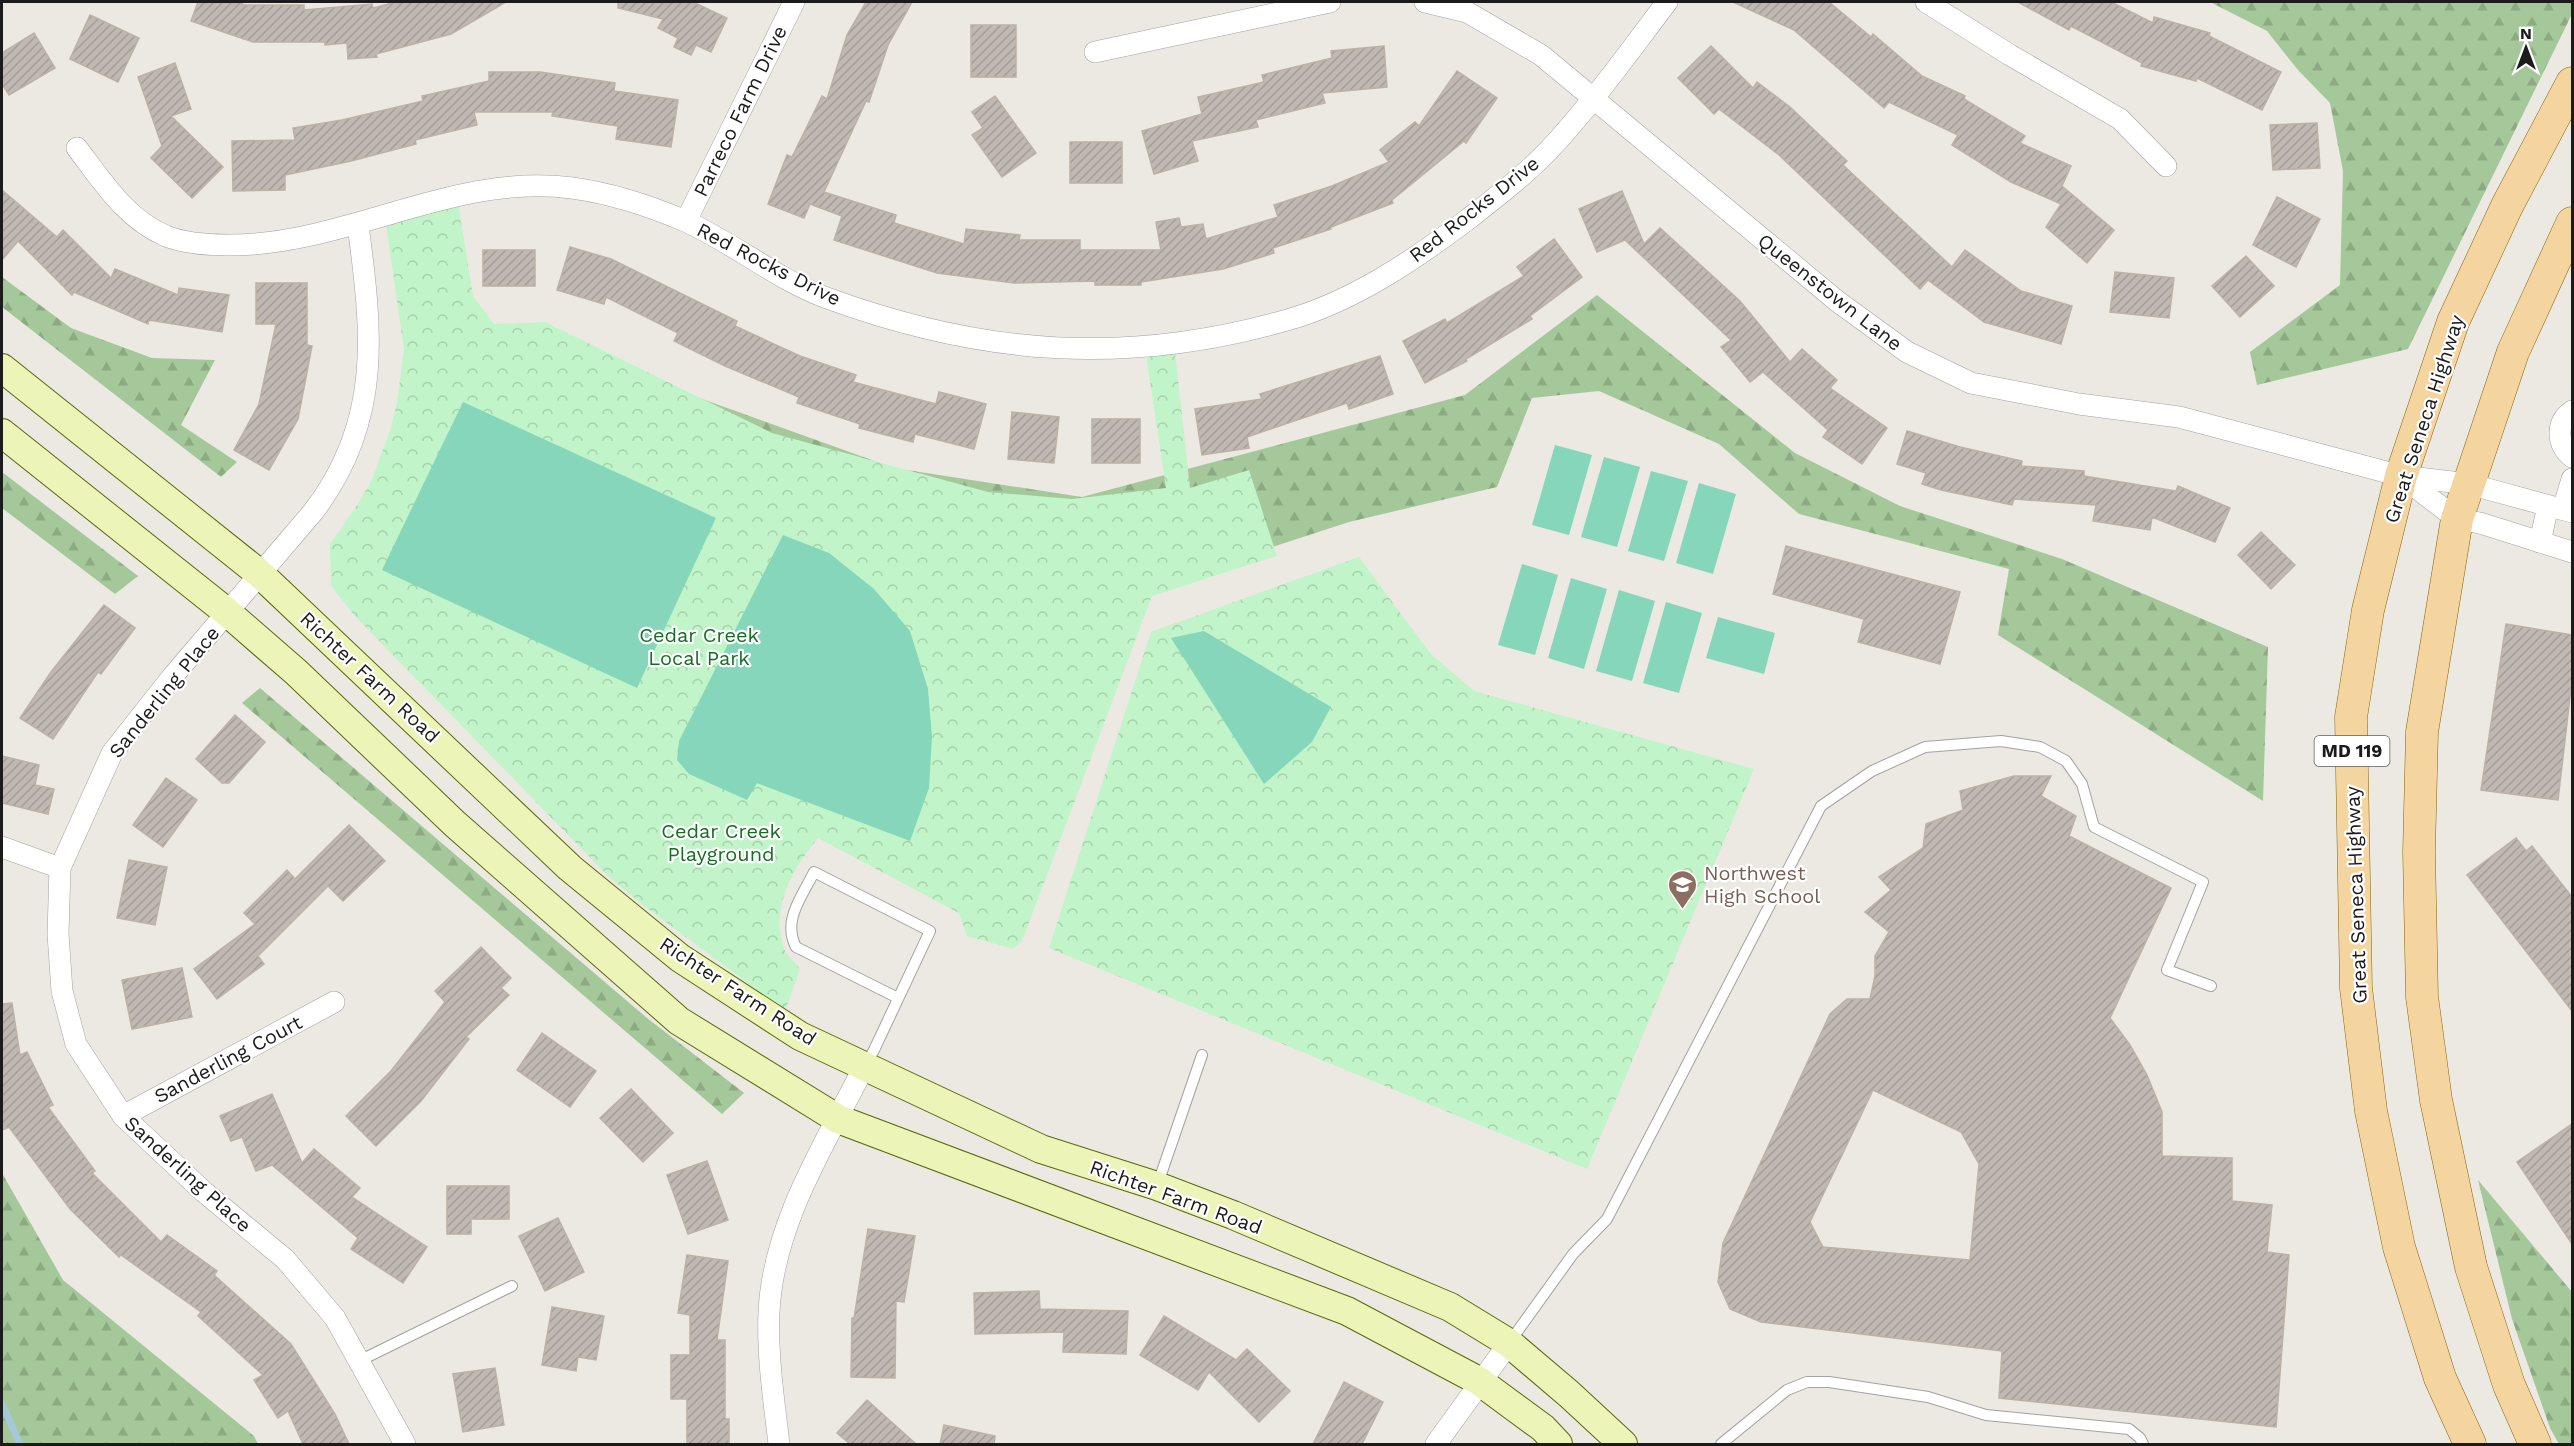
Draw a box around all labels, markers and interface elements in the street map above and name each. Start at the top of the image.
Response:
north arrow [2496,18,2556,78]
street label: Parreco Farm Drive [688,22,792,200]
text: N [2520,24,2532,43]
street label: Red Rocks Drive [1404,151,1544,267]
street label: Red Rocks Drive [693,217,845,311]
street label: Queenstown Lane [1753,228,1907,356]
street label: Great Seneca Highway [2379,311,2469,526]
street label: Richter Farm Road [295,606,445,748]
street label: Sanderling Place [104,621,224,763]
park label: Cedar Creek Local Park [639,623,759,670]
road number: MD 119 [2314,736,2390,766]
street label: Great Seneca Highway [2340,785,2372,1004]
park label: Cedar Creek Playground [661,819,781,866]
place label: Northwest High School [1704,861,1820,908]
school or university icon: Northwest High School [1667,868,1699,910]
street label: Richter Farm Road [655,931,821,1051]
street label: Sanderling Court [150,1010,307,1108]
street label: Sanderling Place [120,1111,256,1237]
street label: Richter Farm Road [1086,1155,1266,1239]

